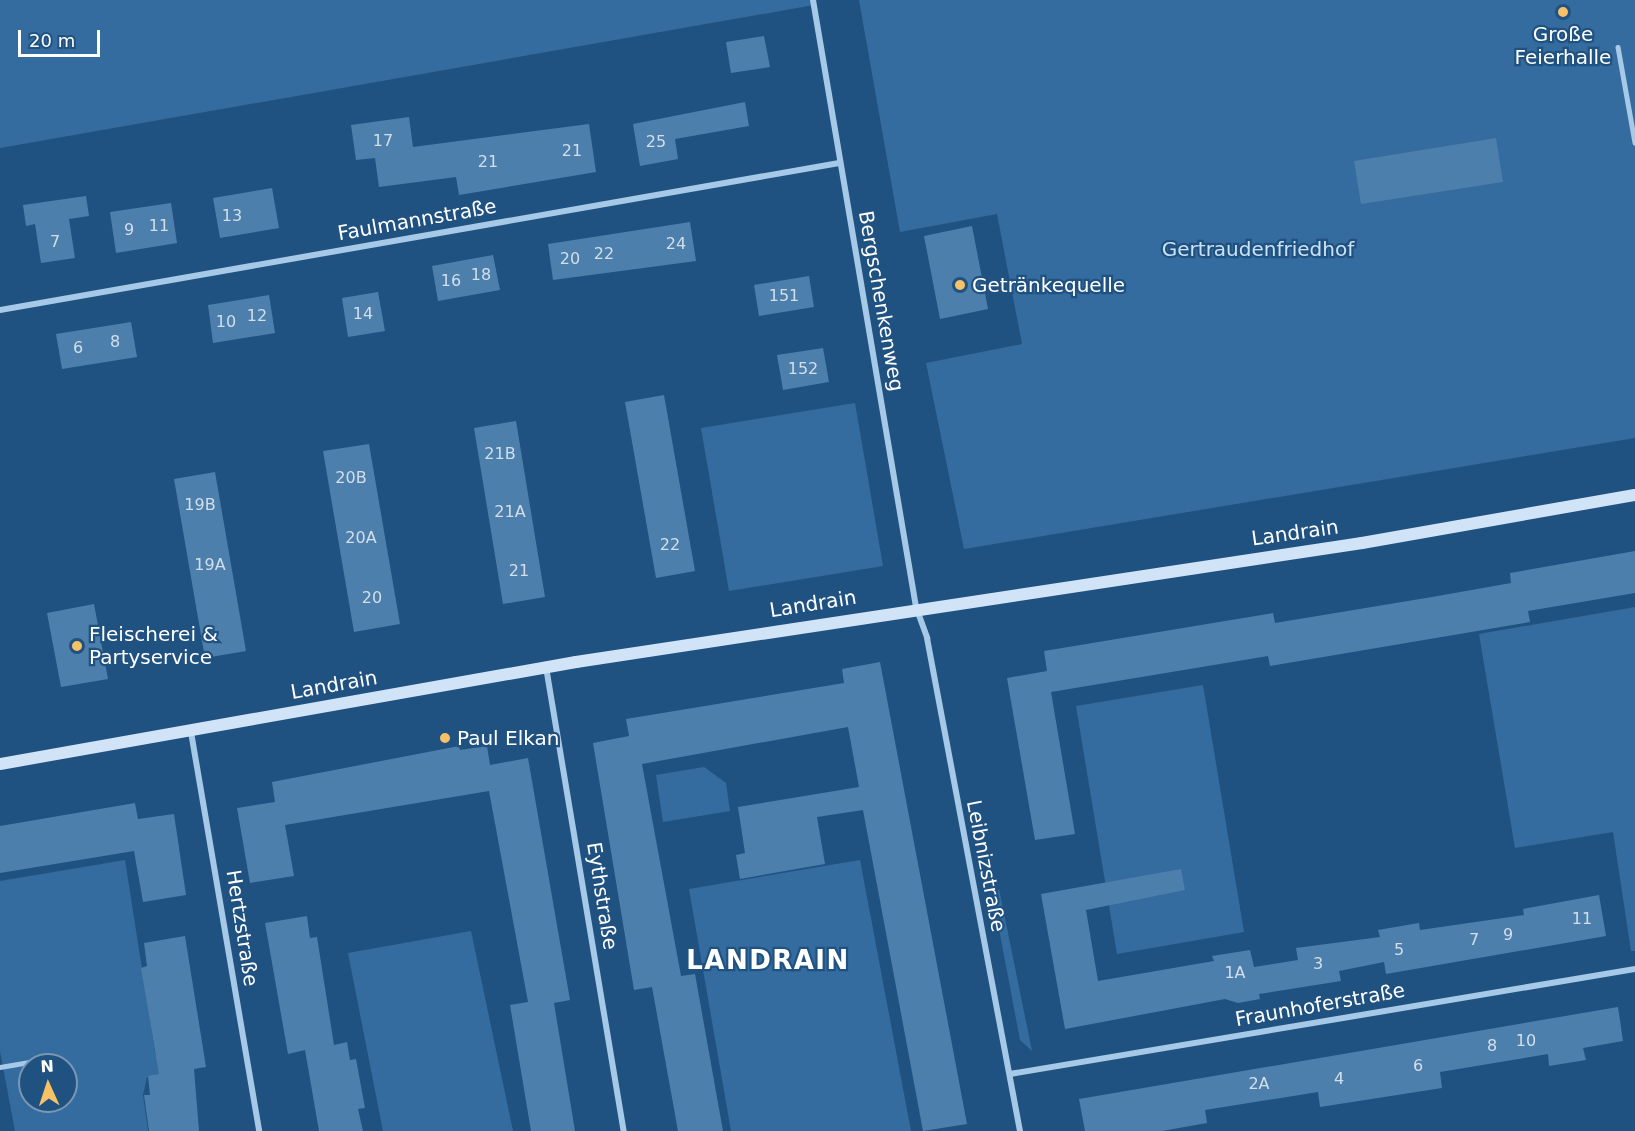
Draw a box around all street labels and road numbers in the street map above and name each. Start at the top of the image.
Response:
street label: Faulmannstraße [336,194,498,246]
street label: Bergschenkenweg [853,209,909,393]
street label: Landrain [1250,515,1340,551]
street label: Landrain [768,585,858,623]
street label: Landrain [289,666,379,704]
street label: Leibnizstraße [961,798,1011,934]
street label: Eythstraße [582,840,622,952]
street label: Hertzstraße [221,868,263,988]
street label: Fraunhoferstraße [1233,978,1407,1032]

